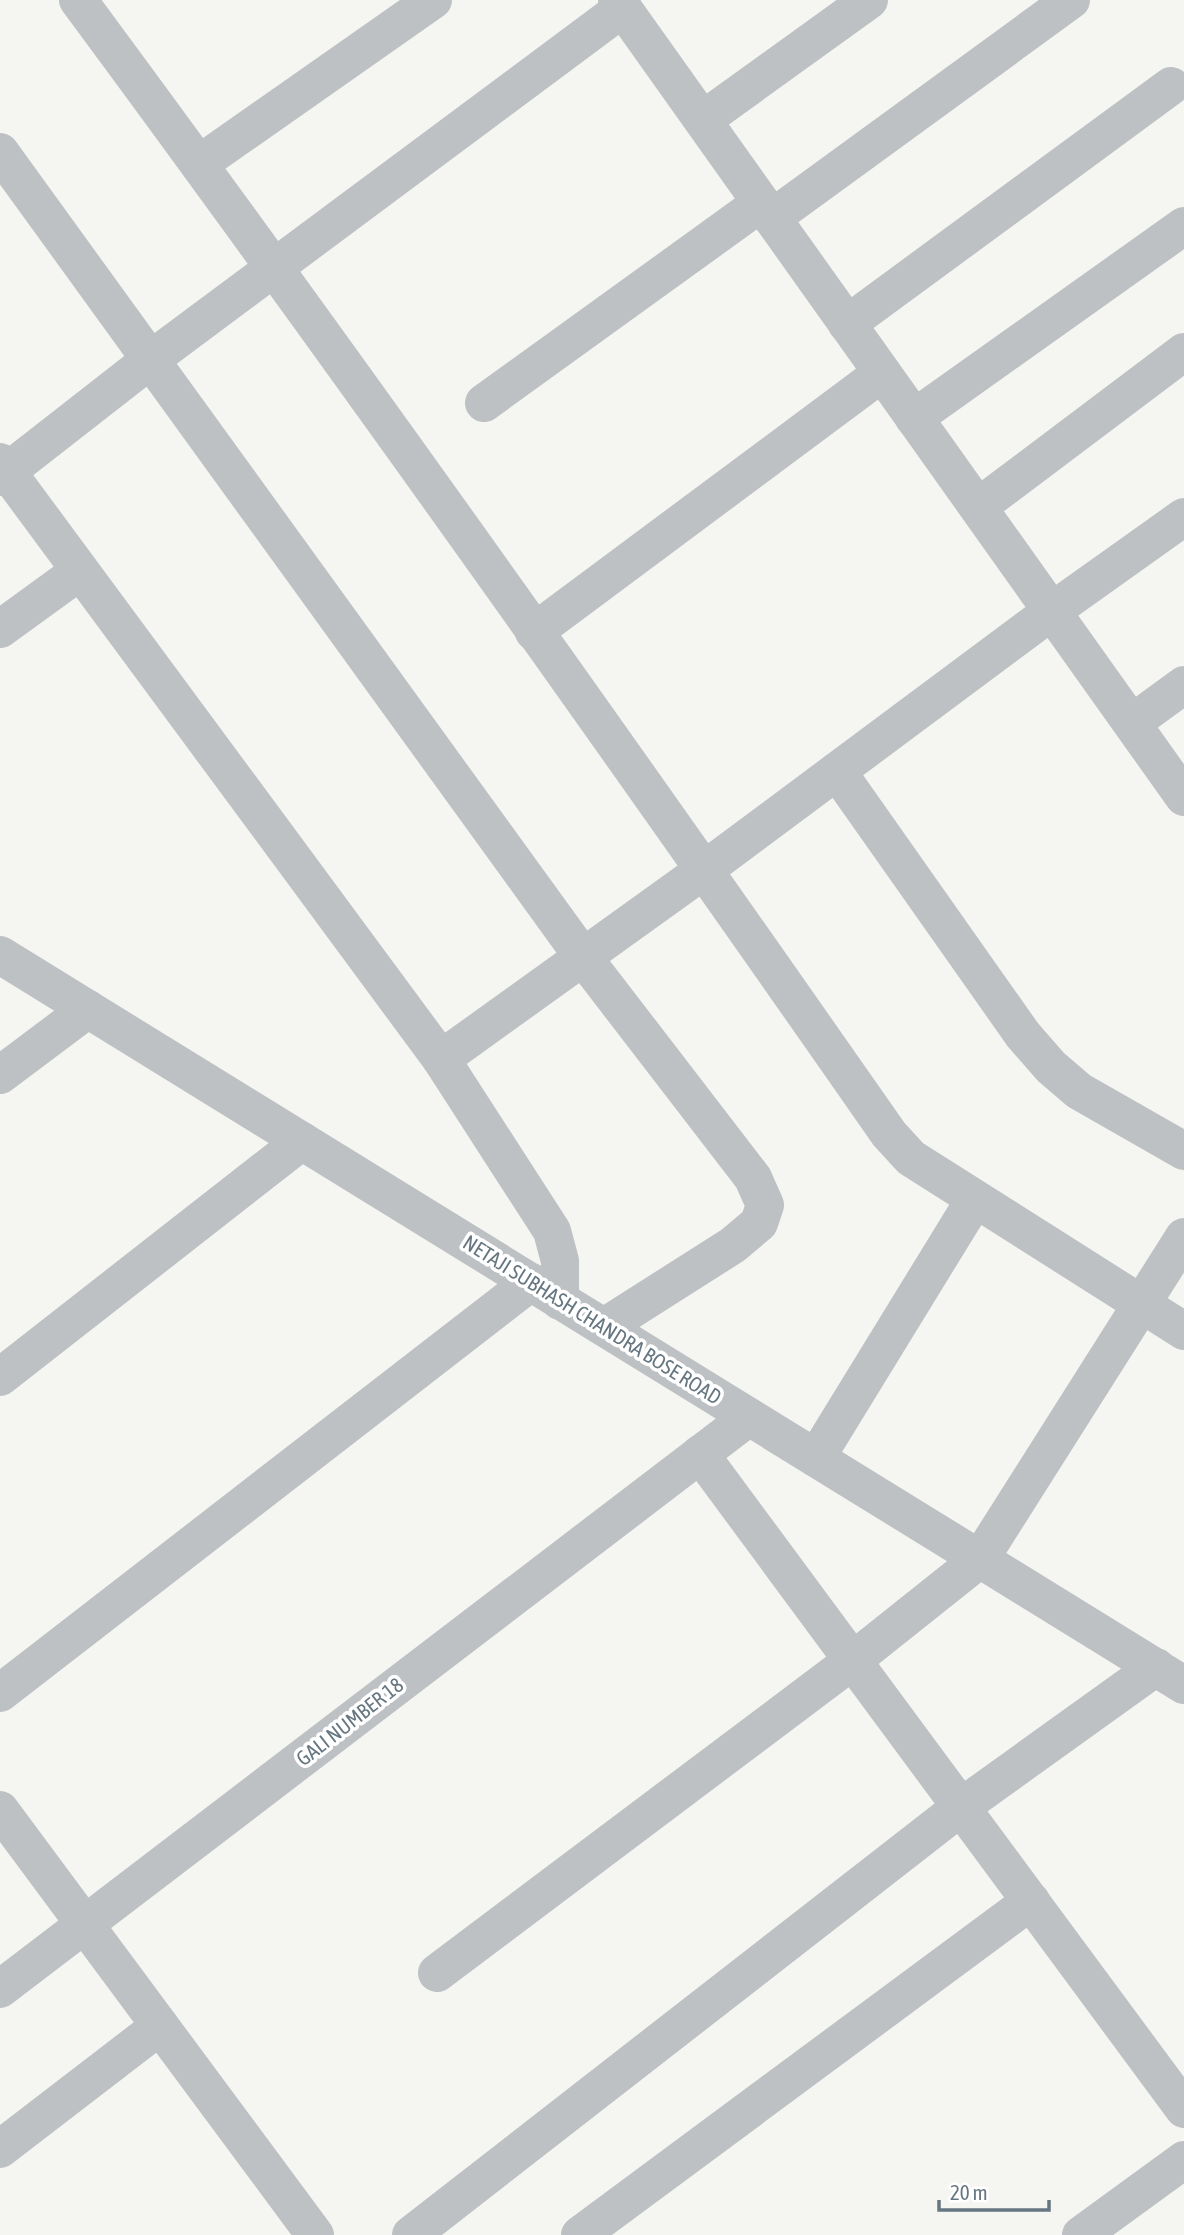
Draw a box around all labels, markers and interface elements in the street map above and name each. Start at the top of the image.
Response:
street label: NETAJI SUBHASH CHANDRA BOSE ROAD [459,1230,726,1409]
street label: GALI NUMBER 18 [291,1672,408,1770]
scale bar [939,2168,1049,2212]
text: 20 m [950,2180,988,2204]

